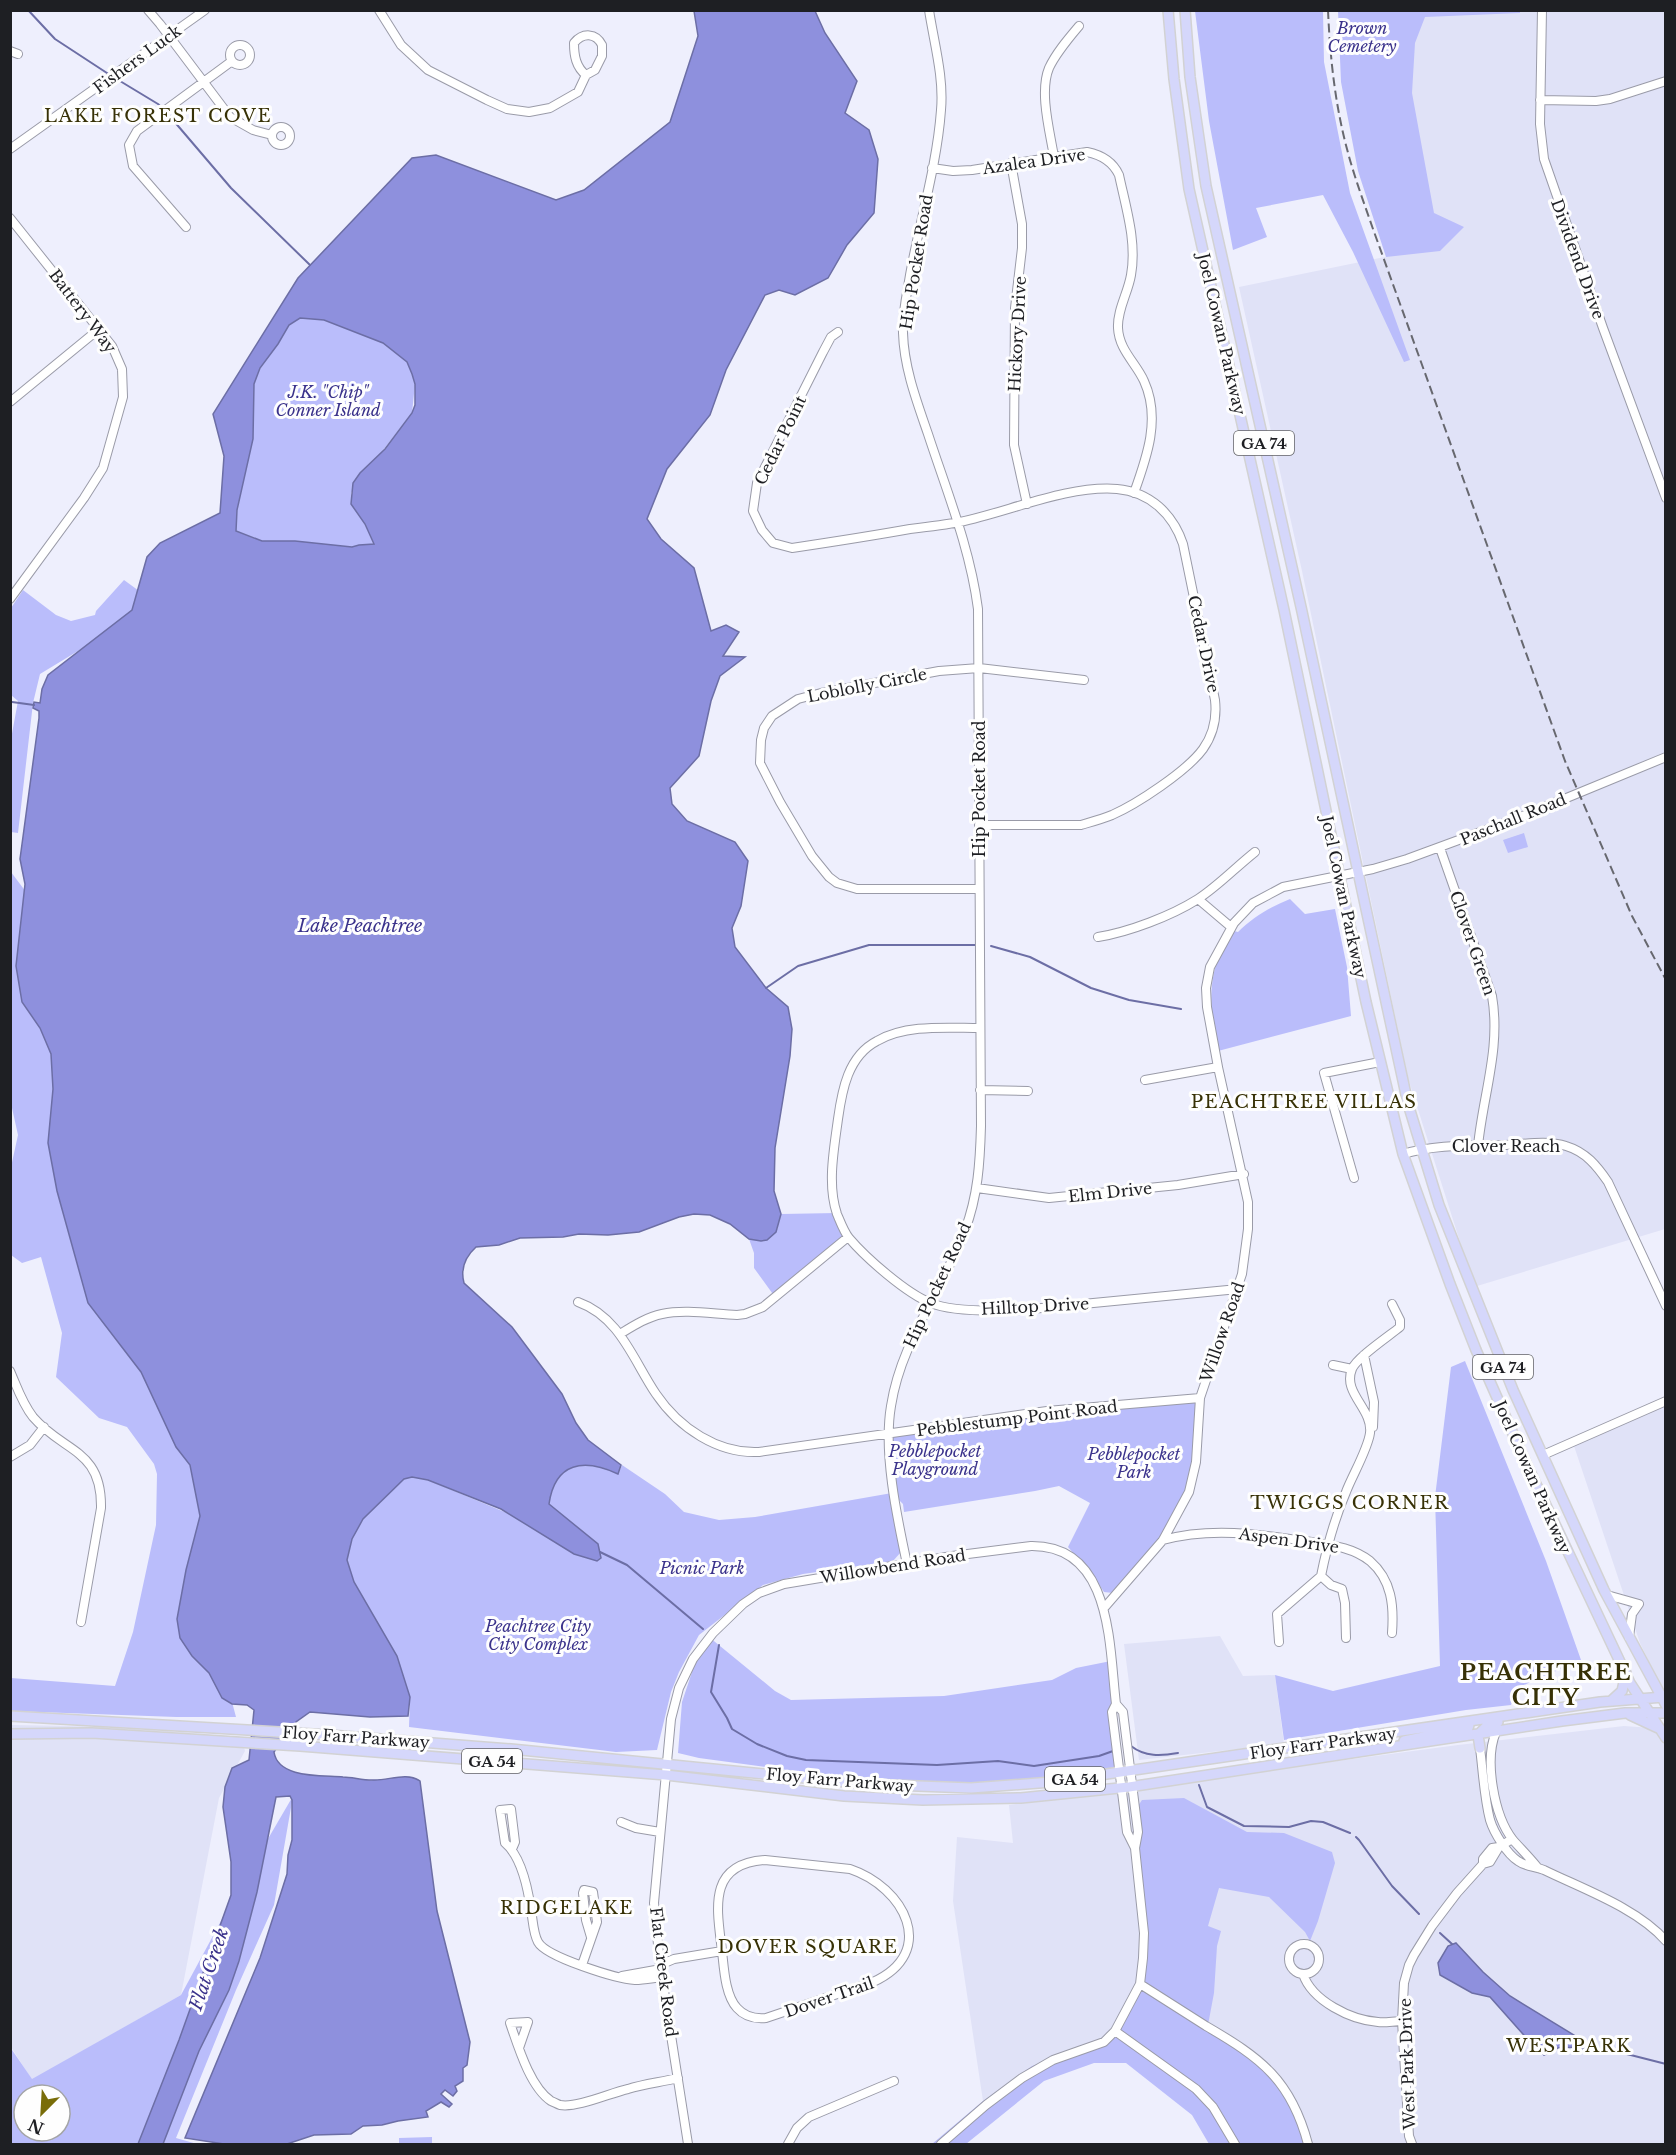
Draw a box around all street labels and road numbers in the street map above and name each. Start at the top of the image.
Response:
street label: Fishers Luck [89,20,185,98]
street label: Azalea Drive [980,144,1087,178]
street label: Hip Pocket Road [895,193,937,331]
street label: Dividend Drive [1547,196,1609,322]
street label: Joel Cowan Parkway [1193,249,1251,418]
street label: Battery Way [45,265,122,358]
street label: Hickory Drive [1004,275,1030,393]
street label: Cedar Point [750,392,810,488]
road number: GA 74 [1234,431,1294,455]
street label: Cedar Drive [1184,593,1224,695]
street label: Loblolly Circle [805,664,929,706]
street label: Hip Pocket Road [969,720,989,857]
street label: Paschall Road [1457,789,1569,849]
street label: Joel Cowan Parkway [1317,812,1371,981]
street label: Clover Green [1446,888,1500,998]
street label: Clover Reach [1452,1136,1560,1156]
street label: Elm Drive [1067,1178,1153,1206]
street label: Hip Pocket Road [899,1219,975,1351]
street label: Willow Road [1195,1279,1249,1386]
street label: Hilltop Drive [980,1293,1090,1319]
road number: GA 74 [1473,1355,1533,1379]
street label: Joel Cowan Parkway [1489,1395,1576,1557]
street label: Pebblestump Point Road [915,1396,1119,1440]
street label: Aspen Drive [1237,1523,1340,1557]
street label: Willowbend Road [818,1545,967,1588]
street label: Floy Farr Parkway [281,1722,431,1752]
street label: Floy Farr Parkway [1248,1723,1399,1763]
road number: GA 54 [462,1749,522,1773]
street label: Floy Farr Parkway [765,1764,915,1796]
road number: GA 54 [1045,1767,1105,1791]
street label: Flat Creek Road [646,1906,682,2038]
street label: Dover Trail [782,1972,876,2022]
street label: West Park Drive [1395,1998,1419,2131]

